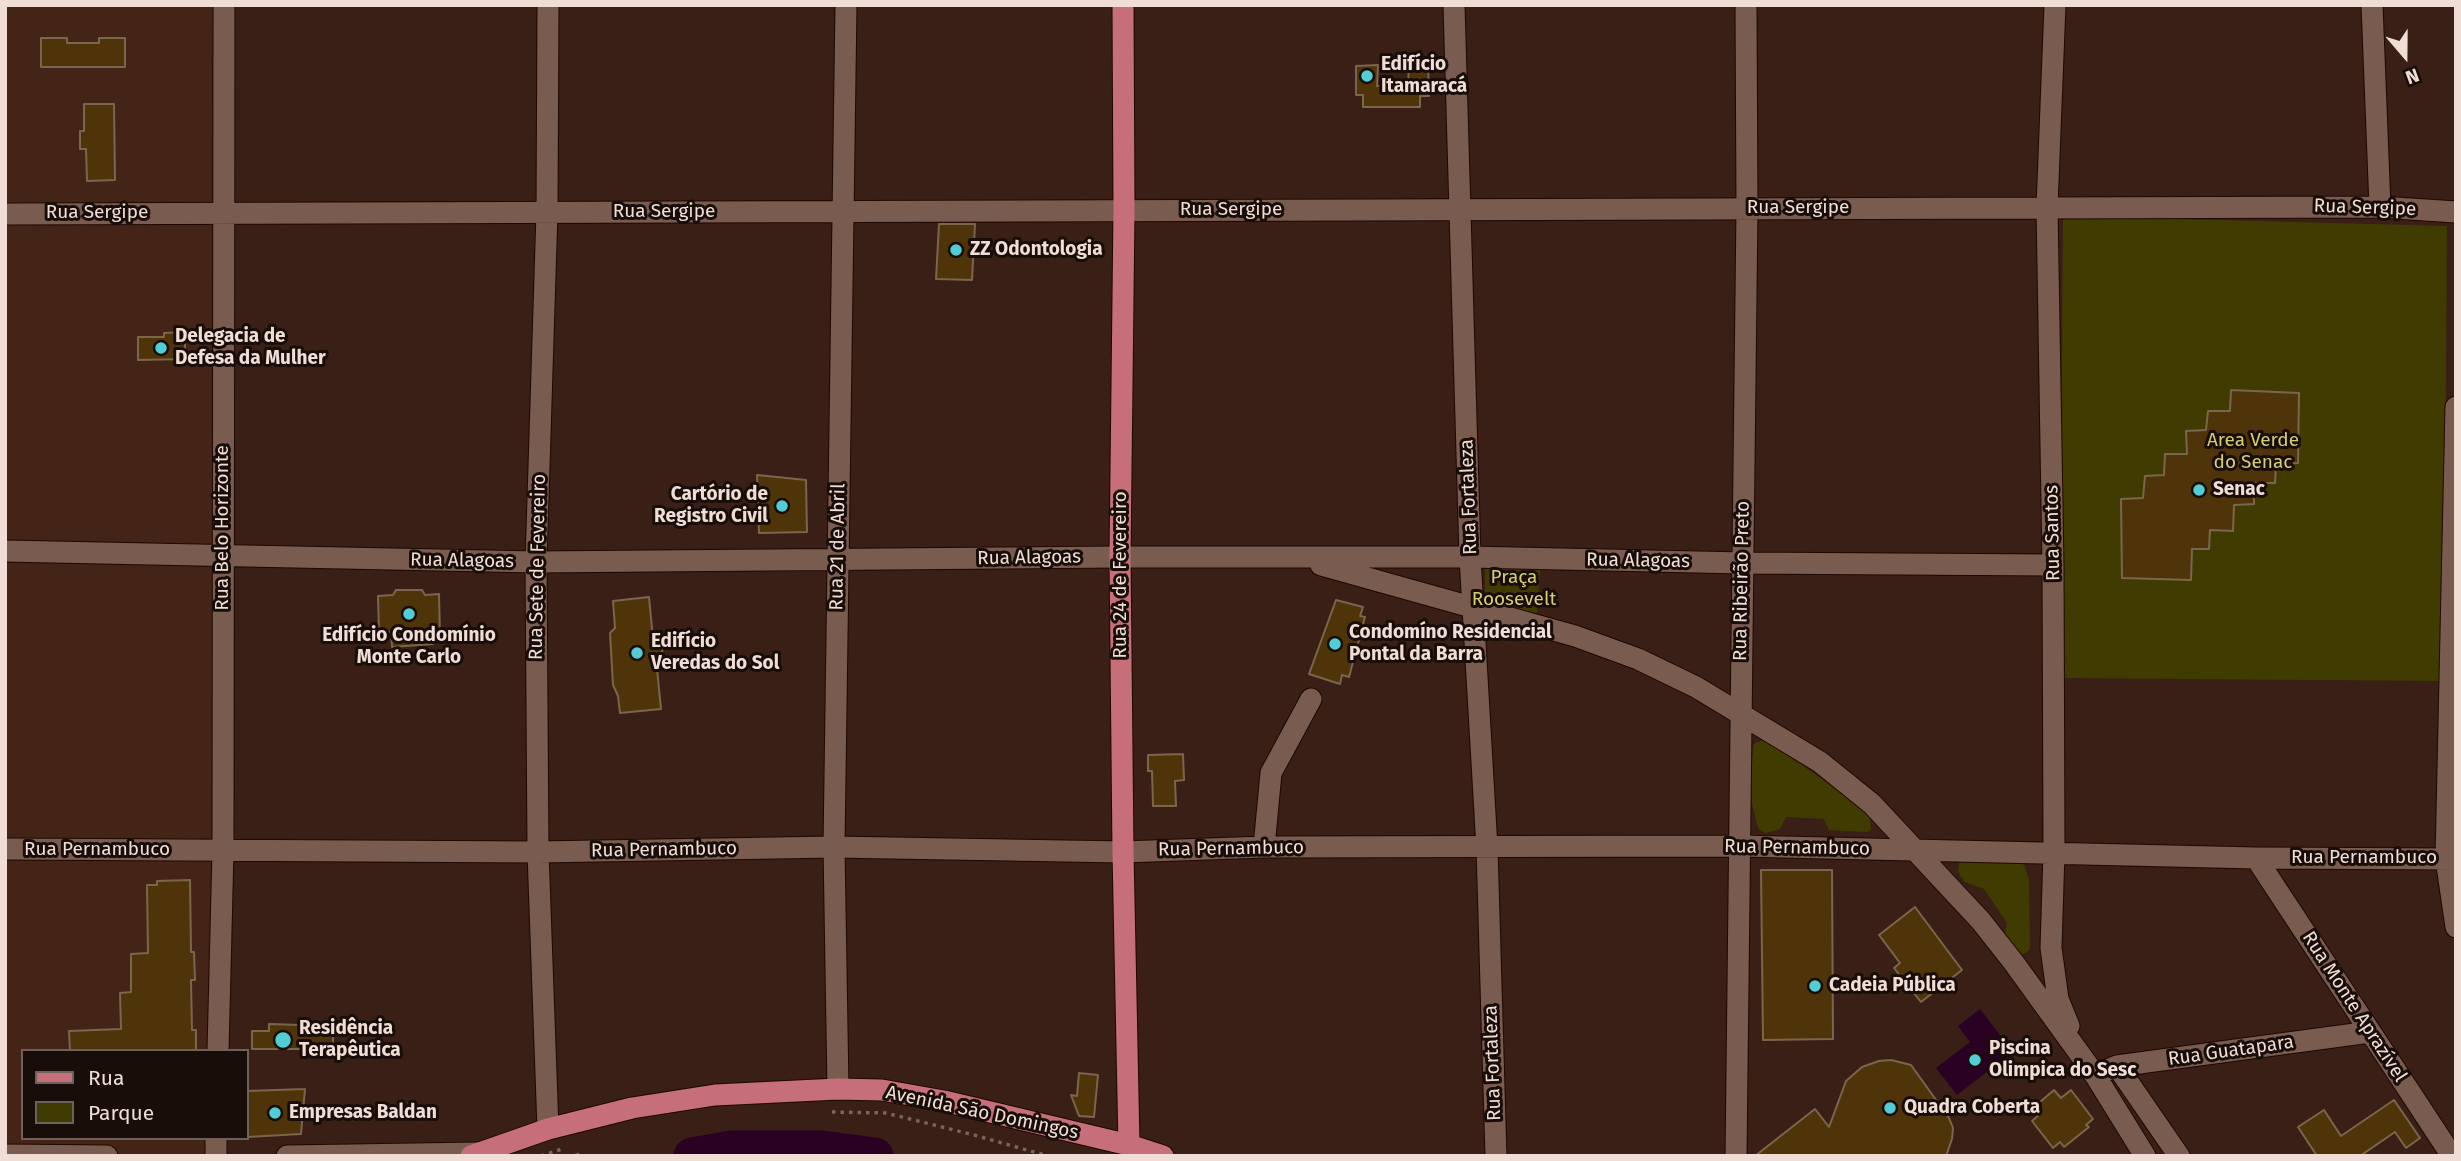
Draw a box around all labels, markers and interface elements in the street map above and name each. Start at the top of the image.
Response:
north arrow [2370,21,2440,91]
place label: Edifício Itamaracá [1381,54,1467,98]
text: N [2403,63,2422,89]
marker: Edifício Itamaracá [1359,68,1375,84]
street label: Rua Sergipe [2313,195,2417,221]
street label: Rua Sergipe [1747,197,1849,219]
street label: Rua Sergipe [1180,199,1282,221]
street label: Rua Sergipe [613,201,715,223]
street label: Rua Sergipe [46,202,148,224]
place label: ZZ Odontologia [970,239,1103,261]
marker: ZZ Odontologia [948,242,964,258]
place label: Delegacia de Defesa da Mulher [175,326,326,370]
marker: Delegacia de Defesa da Mulher [153,340,169,356]
park label: Area Verde do Senac [2207,430,2299,474]
street label: Rua Fortaleza [1456,439,1482,555]
street label: Rua Belo Horizonte [212,445,234,611]
street label: Rua Sete de Fevereiro [525,474,551,660]
place label: Senac [2213,479,2265,501]
marker: Senac [2191,482,2207,498]
street label: Rua 21 de Abril [825,483,851,611]
place label: Cartório de Registro Civil [654,484,768,528]
street label: Rua Santos [2041,485,2065,581]
street label: Rua 24 de Fevereiro [1110,491,1132,659]
marker: Cartório de Registro Civil [774,498,790,514]
street label: Rua Ribeirão Preto [1729,501,1755,661]
street label: Rua Alagoas [977,546,1081,570]
street label: Rua Alagoas [410,549,514,573]
street label: Rua Alagoas [1586,549,1690,573]
park label: Praça Roosevelt [1472,567,1556,611]
marker: Edifício Condomínio Monte Carlo [401,606,417,622]
place label: Condomíno Residencial Pontal da Barra [1349,622,1552,666]
place label: Edifício Condomínio Monte Carlo [322,625,496,669]
place label: Edifício Veredas do Sol [651,631,779,675]
marker: Condomíno Residencial Pontal da Barra [1327,636,1343,652]
marker: Edifício Veredas do Sol [629,645,645,661]
street label: Rua Pernambuco [1724,835,1870,861]
street label: Rua Pernambuco [1158,836,1304,862]
street label: Rua Pernambuco [591,837,737,863]
street label: Rua Pernambuco [24,839,170,861]
street label: Rua Pernambuco [2291,847,2437,869]
street label: Rua Monte Aprazível [2297,927,2411,1087]
place label: Cadeia Pública [1829,975,1956,997]
marker: Cadeia Pública [1807,978,1823,994]
street label: Rua Fortaleza [1480,1005,1506,1121]
place label: Residência Terapêutica [299,1018,401,1062]
marker: Residência Terapêutica [273,1030,293,1050]
street label: Rua Guatapara [2167,1031,2295,1071]
place label: Piscina Olimpica do Sesc [1989,1038,2136,1082]
legend [21,1049,248,1140]
marker: Piscina Olimpica do Sesc [1967,1052,1983,1068]
text: Rua [88,1065,124,1091]
street label: Avenida São Domingos [884,1081,1080,1145]
place label: Quadra Coberta [1904,1097,2040,1119]
text: Parque [88,1100,154,1126]
marker: Quadra Coberta [1882,1100,1898,1116]
place label: Empresas Baldan [289,1102,437,1124]
marker: Empresas Baldan [267,1105,283,1121]

